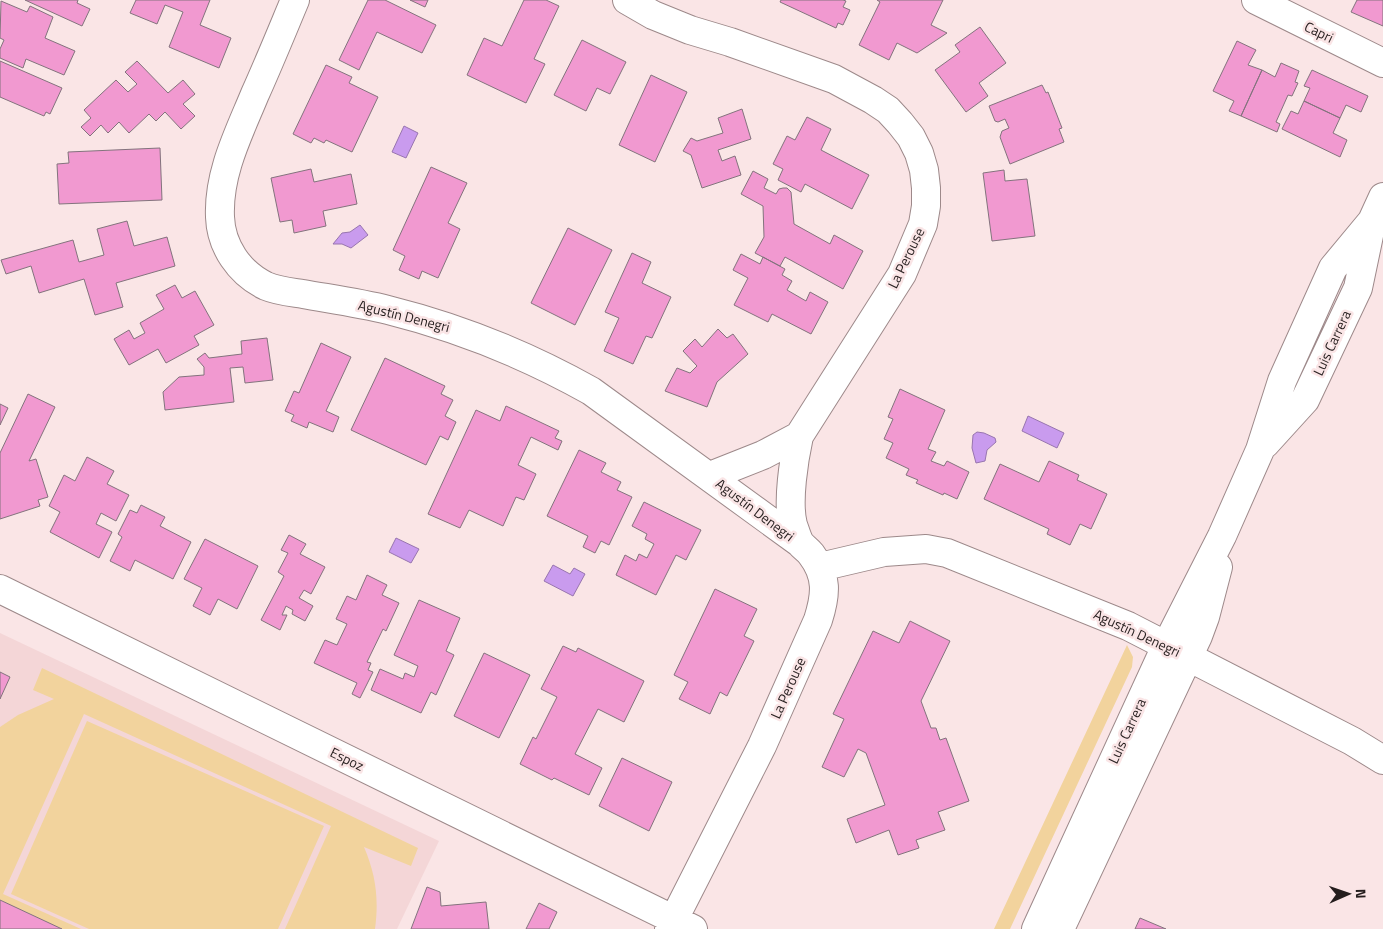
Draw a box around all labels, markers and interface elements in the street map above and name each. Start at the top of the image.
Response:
street label: Capri [1301,16,1337,48]
street label: La Perouse [882,224,929,292]
street label: Agustín Denegri [356,294,452,337]
street label: Luis Carrera [1307,307,1356,379]
street label: Agustín Denegri [712,473,799,546]
street label: Agustín Denegri [1090,603,1184,662]
street label: La Perouse [765,654,810,722]
street label: Luis Carrera [1102,695,1151,767]
street label: Espoz [327,741,368,776]
north arrow [1323,869,1373,919]
text: N [1351,888,1372,899]

